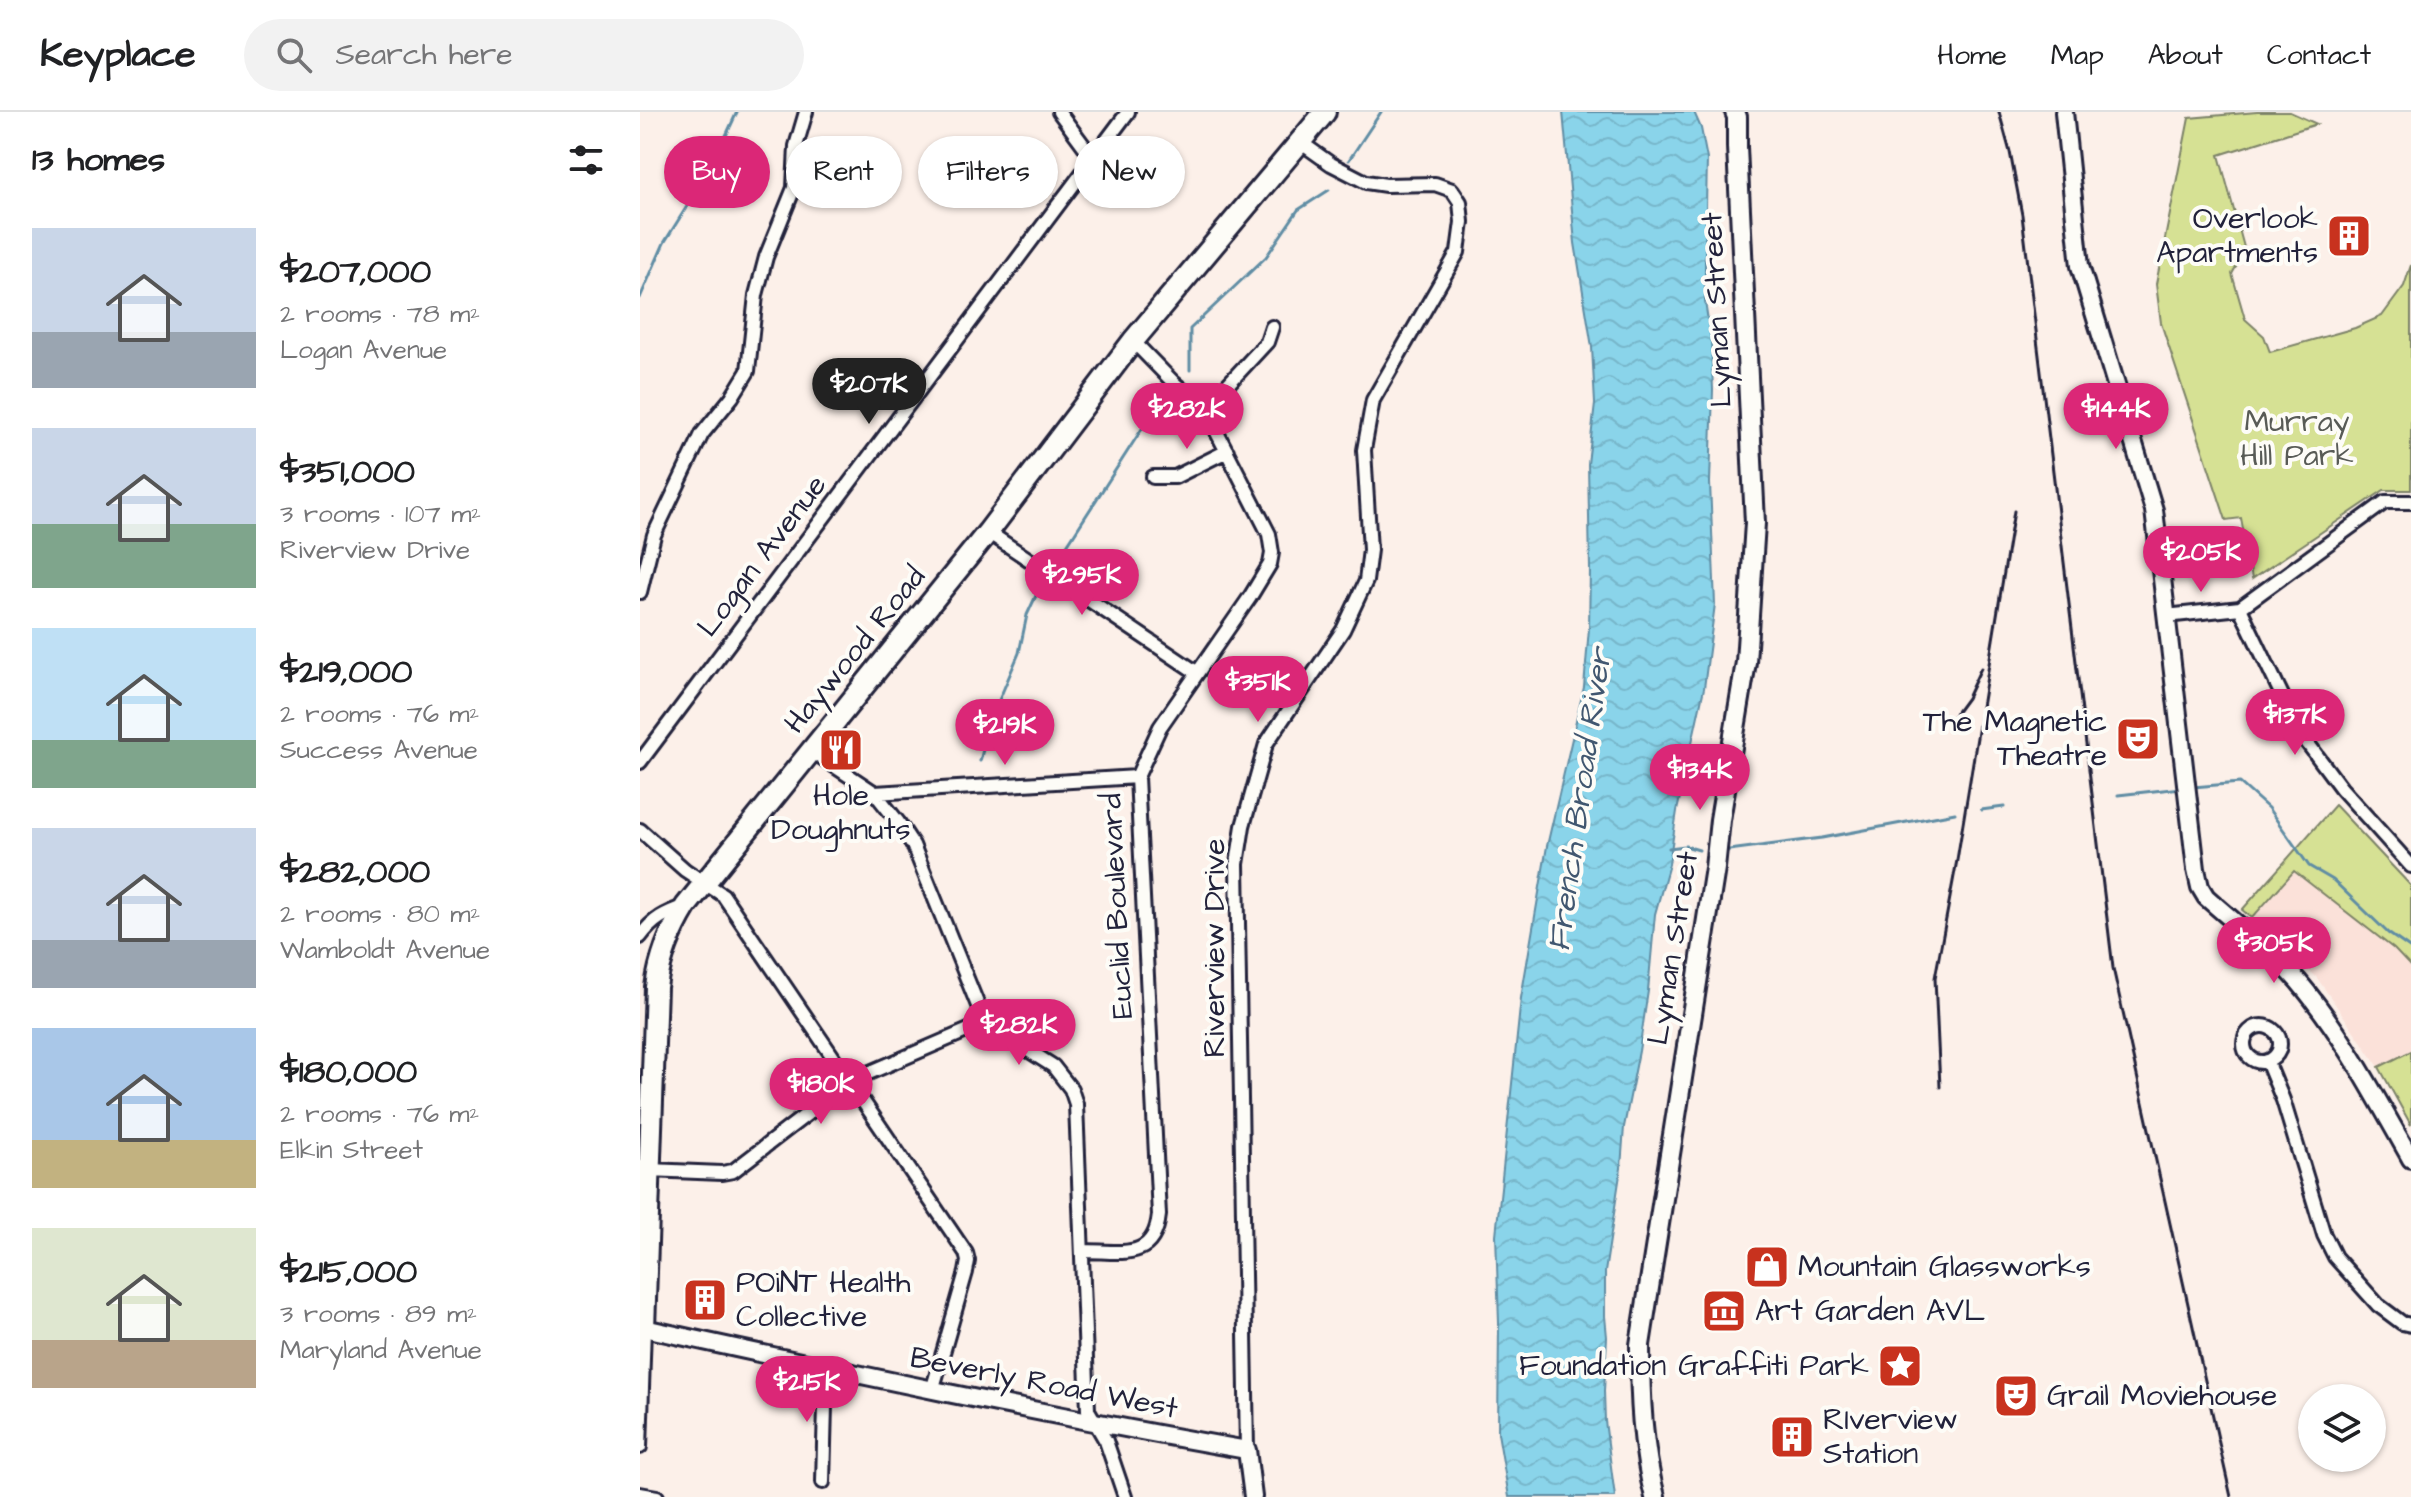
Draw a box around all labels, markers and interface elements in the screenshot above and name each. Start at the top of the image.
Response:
search box [244,19,804,91]
text: Keyplace [40,29,196,81]
icon: search [272,33,316,77]
text: Search here [336,34,513,76]
text: Home [1937,36,2007,75]
text: Map [2051,36,2104,75]
text: About [2148,36,2223,75]
text: Contact [2267,36,2371,75]
text: 13 homes [32,136,165,184]
chip: Buy [664,136,770,208]
chip: Rent [786,136,902,208]
chip: Filters [918,136,1058,208]
chip: New [1074,136,1185,208]
icon: filters [564,138,608,182]
place label: Overlook Apartments [2156,198,2318,274]
street label: Lyman Street [1691,211,1744,409]
building icon: Overlook Apartments [2325,212,2373,260]
text: $207,000 [280,248,431,296]
icon: home [96,260,192,356]
text: 2 rooms · 78 m² [280,296,480,332]
text: Logan Avenue [280,332,447,368]
pin: $207K [813,358,925,426]
text: $207K [830,366,908,402]
pin: $282K [1131,383,1243,451]
pin: $144K [2060,383,2172,451]
text: $282K [1149,391,1225,427]
text: $144K [2082,391,2150,427]
park label: Murray Hill Park [2240,401,2354,477]
text: $351,000 [280,448,415,496]
icon: home [96,460,192,556]
street label: Logan Avenue [687,466,838,646]
text: 3 rooms · 107 m² [280,496,481,532]
pin: $205K [2145,526,2257,594]
text: Riverview Drive [280,532,470,568]
text: $205K [2161,534,2241,570]
pin: $295K [1026,549,1138,617]
street label: Haywood Road [774,557,936,743]
text: $295K [1043,557,1121,593]
water label: French Broad River [1536,642,1624,954]
text: $219,000 [280,648,412,696]
pin: $351K [1202,656,1314,724]
icon: home [96,660,192,756]
text: $351K [1225,664,1291,700]
pin: $137K [2239,689,2351,757]
text: 2 rooms · 76 m² [280,696,479,732]
text: $137K [2264,697,2326,733]
pin: $219K [949,699,1061,767]
place label: The Magnetic Theatre [1923,701,2107,777]
text: $219K [973,707,1037,743]
theatre icon: The Magnetic Theatre [2114,715,2162,763]
restaurant icon: Hole Doughnuts [817,726,865,774]
text: Success Avenue [280,732,478,768]
pin: $134K [1644,744,1756,812]
text: $134K [1668,752,1732,788]
place label: Hole Doughnuts [771,775,911,852]
street label: Euclid Boulevard [1090,792,1144,1020]
street label: Riverview Drive [1194,838,1236,1058]
text: $282,000 [280,848,430,896]
street label: Lyman Street [1637,848,1710,1048]
icon: home [96,860,192,956]
text: 2 rooms · 80 m² [280,896,480,932]
pin: $305K [2218,917,2330,985]
text: $305K [2235,925,2313,961]
text: Wamboldt Avenue [280,932,490,968]
pin: $282K [963,999,1075,1067]
text: $282K [981,1007,1057,1043]
text: $180,000 [280,1048,417,1096]
pin: $180K [765,1058,877,1126]
icon: home [96,1060,192,1156]
text: $180K [788,1066,854,1102]
text: 2 rooms · 76 m² [280,1096,479,1132]
text: Elkin Street [280,1132,423,1168]
shop icon: Mountain Glassworks [1743,1243,1791,1291]
place label: Mountain Glassworks [1798,1246,2091,1288]
text: $215,000 [280,1248,417,1296]
icon: home [96,1260,192,1356]
place label: POiNT Health Collective [736,1262,911,1338]
building icon: POiNT Health Collective [681,1276,729,1324]
museum icon: Art Garden AVL [1700,1287,1748,1335]
place label: Art Garden AVL [1755,1290,1985,1332]
text: 3 rooms · 89 m² [280,1296,477,1332]
text: Maryland Avenue [280,1332,482,1368]
street label: Beverly Road West [906,1336,1181,1431]
place icon: Foundation Graffiti Park [1876,1342,1924,1390]
place label: Foundation Graffiti Park [1519,1345,1869,1387]
pin: $215K [751,1356,863,1424]
text: $215K [774,1364,840,1400]
theatre icon: Grail Moviehouse [1992,1372,2040,1420]
place label: Grail Moviehouse [2047,1375,2277,1417]
map controls [2298,1384,2386,1472]
button: layers [2298,1384,2386,1472]
place label: RIverview Station [1823,1399,1958,1475]
building icon: RIverview Station [1768,1413,1816,1461]

